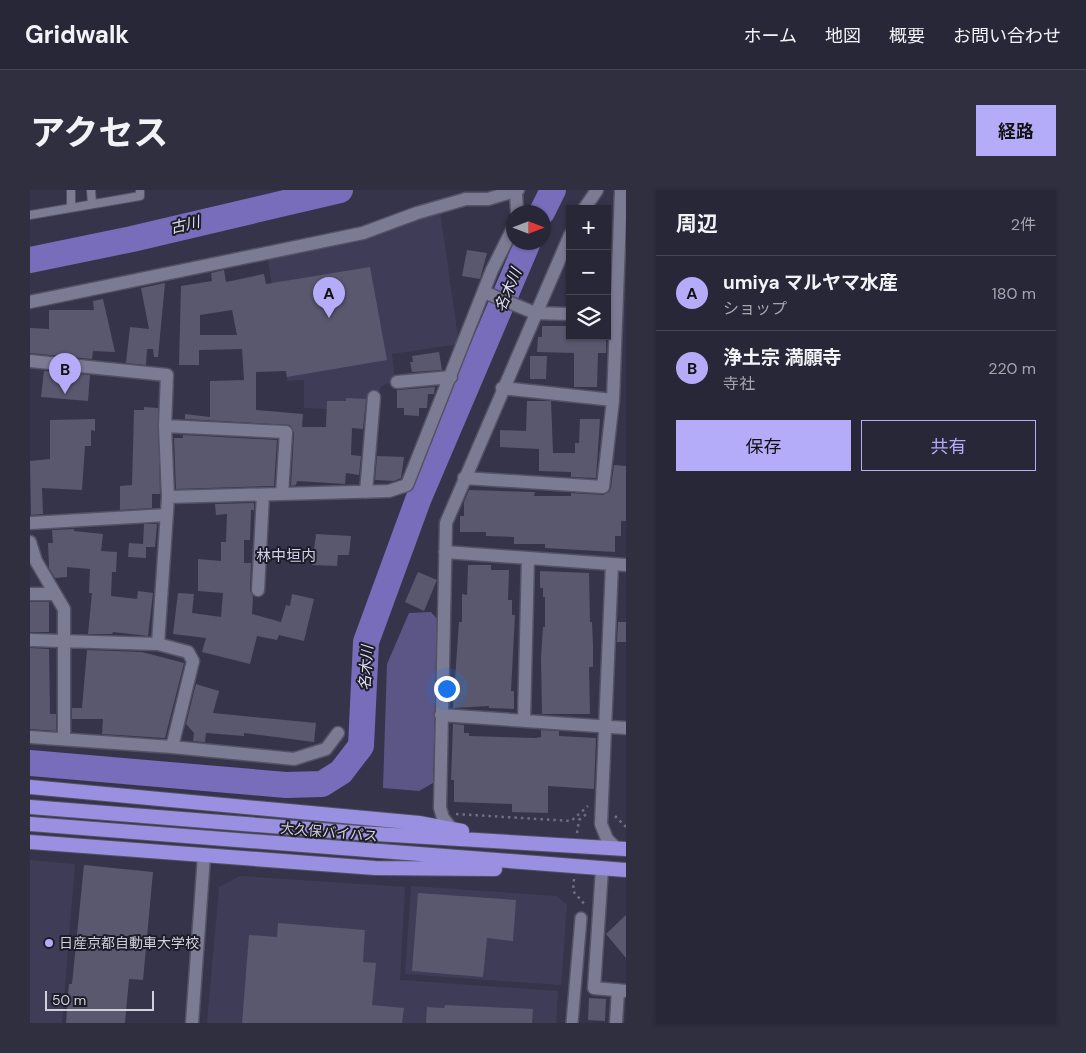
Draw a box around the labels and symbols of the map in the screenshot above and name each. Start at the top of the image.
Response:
north arrow [506,205,551,250]
water label: 古川 [168,211,204,238]
water label: 名木川 [490,264,527,315]
pin: A [313,277,345,318]
pin: B [49,353,81,394]
district label: 林中垣内 [256,546,316,566]
water label: 名木川 [354,643,378,691]
your location [434,676,460,702]
street label: 大久保バイパス [280,819,378,845]
place label: 日産京都自動車大学校 [59,934,199,952]
marker: 日産京都自動車大学校 [43,937,55,949]
scale bar [45,988,154,1011]

